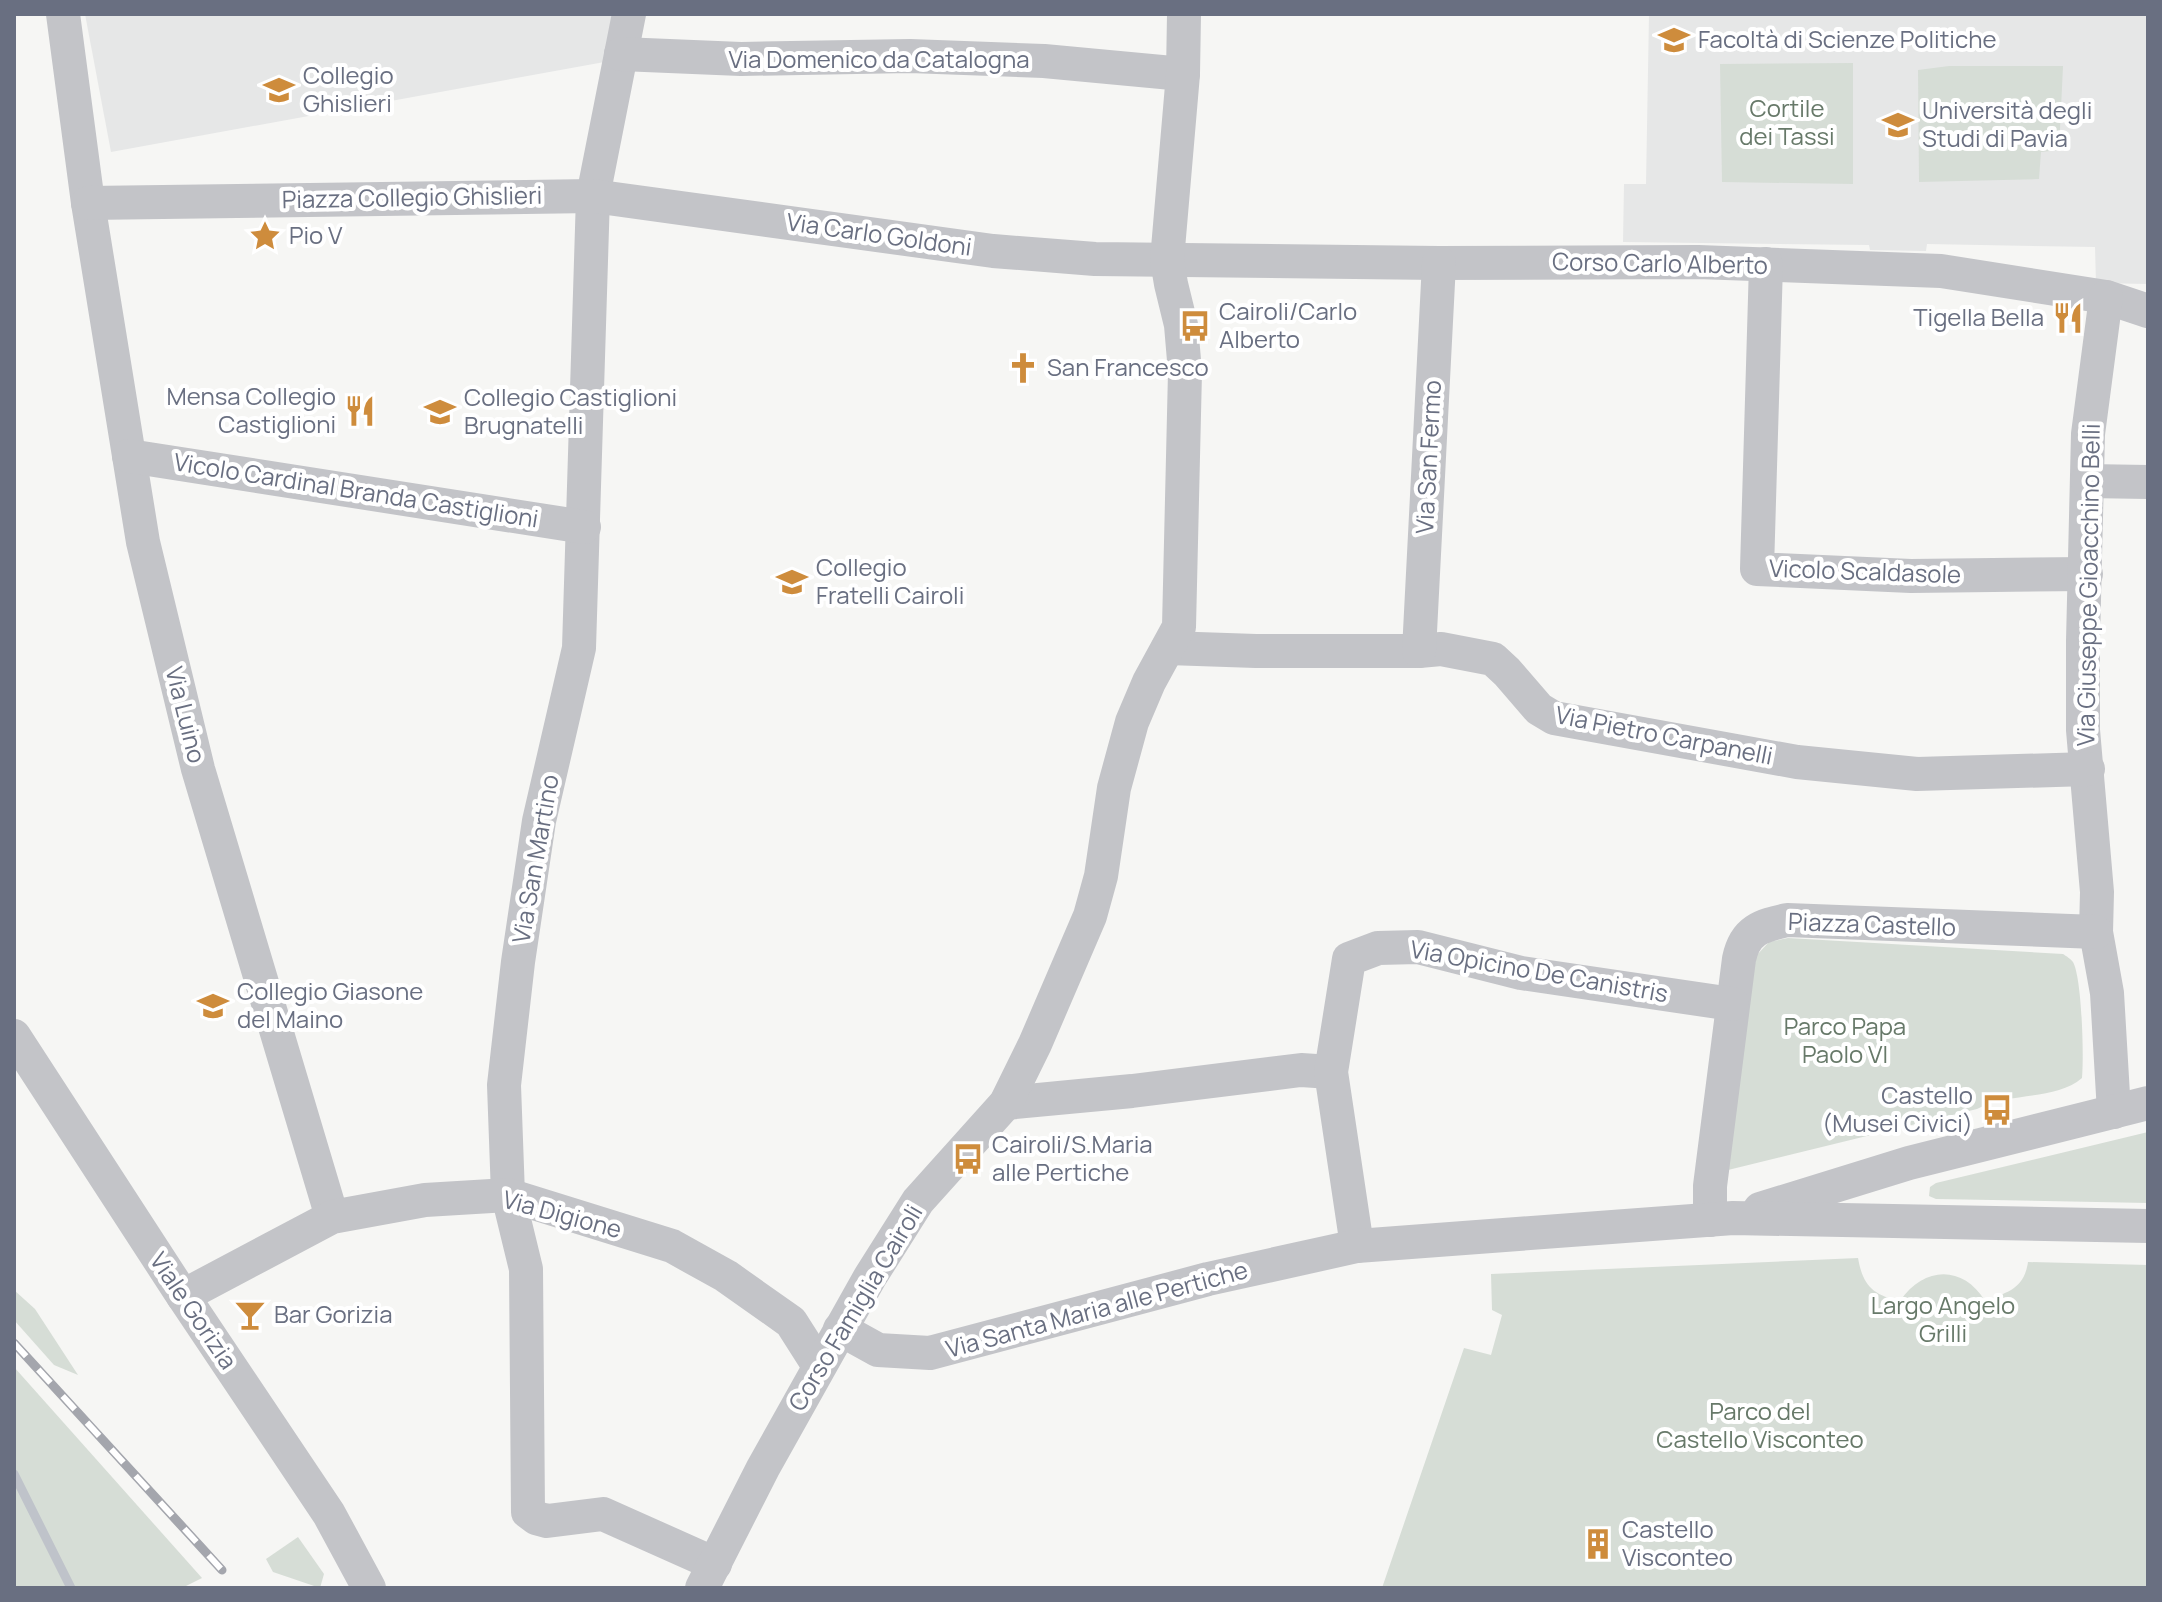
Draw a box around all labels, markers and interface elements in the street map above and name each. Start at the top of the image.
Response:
place label: Facoltà di Scienze Politiche [1698,22,1996,55]
school or university icon: Facoltà di Scienze Politiche [1657,23,1691,57]
street label: Via Domenico da Catalogna [728,42,1030,75]
place label: Collegio Ghislieri [303,58,394,119]
school or university icon: Collegio Ghislieri [262,73,296,107]
park label: Cortile dei Tassi [1739,91,1835,152]
place label: Università degli Studi di Pavia [1922,93,2092,154]
school or university icon: Università degli Studi di Pavia [1881,108,1915,142]
street label: Piazza Collegio Ghislieri [281,178,543,215]
street label: Via Carlo Goldoni [785,204,974,263]
place label: Pio V [289,218,343,251]
place icon: Pio V [248,219,282,253]
street label: Corso Carlo Alberto [1552,244,1768,281]
place label: Cairoli/Carlo Alberto [1219,294,1357,355]
place label: Tigella Bella [1913,300,2044,333]
restaurant icon: Tigella Bella [2051,301,2085,335]
bus stop icon: Cairoli/Carlo Alberto [1178,309,1212,343]
place label: San Francesco [1047,350,1209,383]
church icon: San Francesco [1006,351,1040,385]
place label: Mensa Collegio Castiglioni [167,379,336,440]
street label: Via San Fermo [1407,379,1448,535]
place label: Collegio Castiglioni Brugnatelli [464,380,677,441]
restaurant icon: Mensa Collegio Castiglioni [343,394,377,428]
school or university icon: Collegio Castiglioni Brugnatelli [423,395,457,429]
street label: Via Giuseppe Gioacchino Belli [2068,423,2107,747]
street label: Vicolo Cardinal Branda Castiglioni [172,444,541,535]
place label: Collegio Fratelli Cairoli [816,550,964,611]
street label: Vicolo Scaldasole [1768,551,1962,590]
school or university icon: Collegio Fratelli Cairoli [775,565,809,599]
street label: Via Luino [159,663,214,766]
street label: Via Pietro Carpanelli [1553,697,1776,772]
street label: Via San Martino [503,772,566,946]
street label: Piazza Castello [1788,904,1957,943]
street label: Via Opicino De Canistris [1408,932,1671,1009]
place label: Collegio Giasone del Maino [237,974,423,1035]
school or university icon: Collegio Giasone del Maino [196,989,230,1023]
park label: Parco Papa Paolo VI [1784,1009,1906,1070]
place label: Castello (Musei Civici) [1822,1078,1973,1139]
bus stop icon: Castello (Musei Civici) [1980,1093,2014,1127]
place label: Cairoli/S.Maria alle Pertiche [992,1127,1153,1188]
bus stop icon: Cairoli/S.Maria alle Pertiche [951,1142,985,1176]
street label: Via Digione [499,1182,625,1245]
street label: Corso Famiglia Cairoli [780,1198,930,1417]
street label: Viale Gorizia [143,1245,245,1375]
street label: Via Santa Maria alle Pertiche [942,1252,1251,1365]
park label: Largo Angelo Grilli [1871,1288,2015,1349]
place label: Bar Gorizia [274,1297,393,1330]
bar icon: Bar Gorizia [233,1298,267,1332]
park label: Parco del Castello Visconteo [1656,1394,1864,1455]
place label: Castello Visconteo [1622,1512,1733,1573]
building icon: Castello Visconteo [1581,1527,1615,1561]

